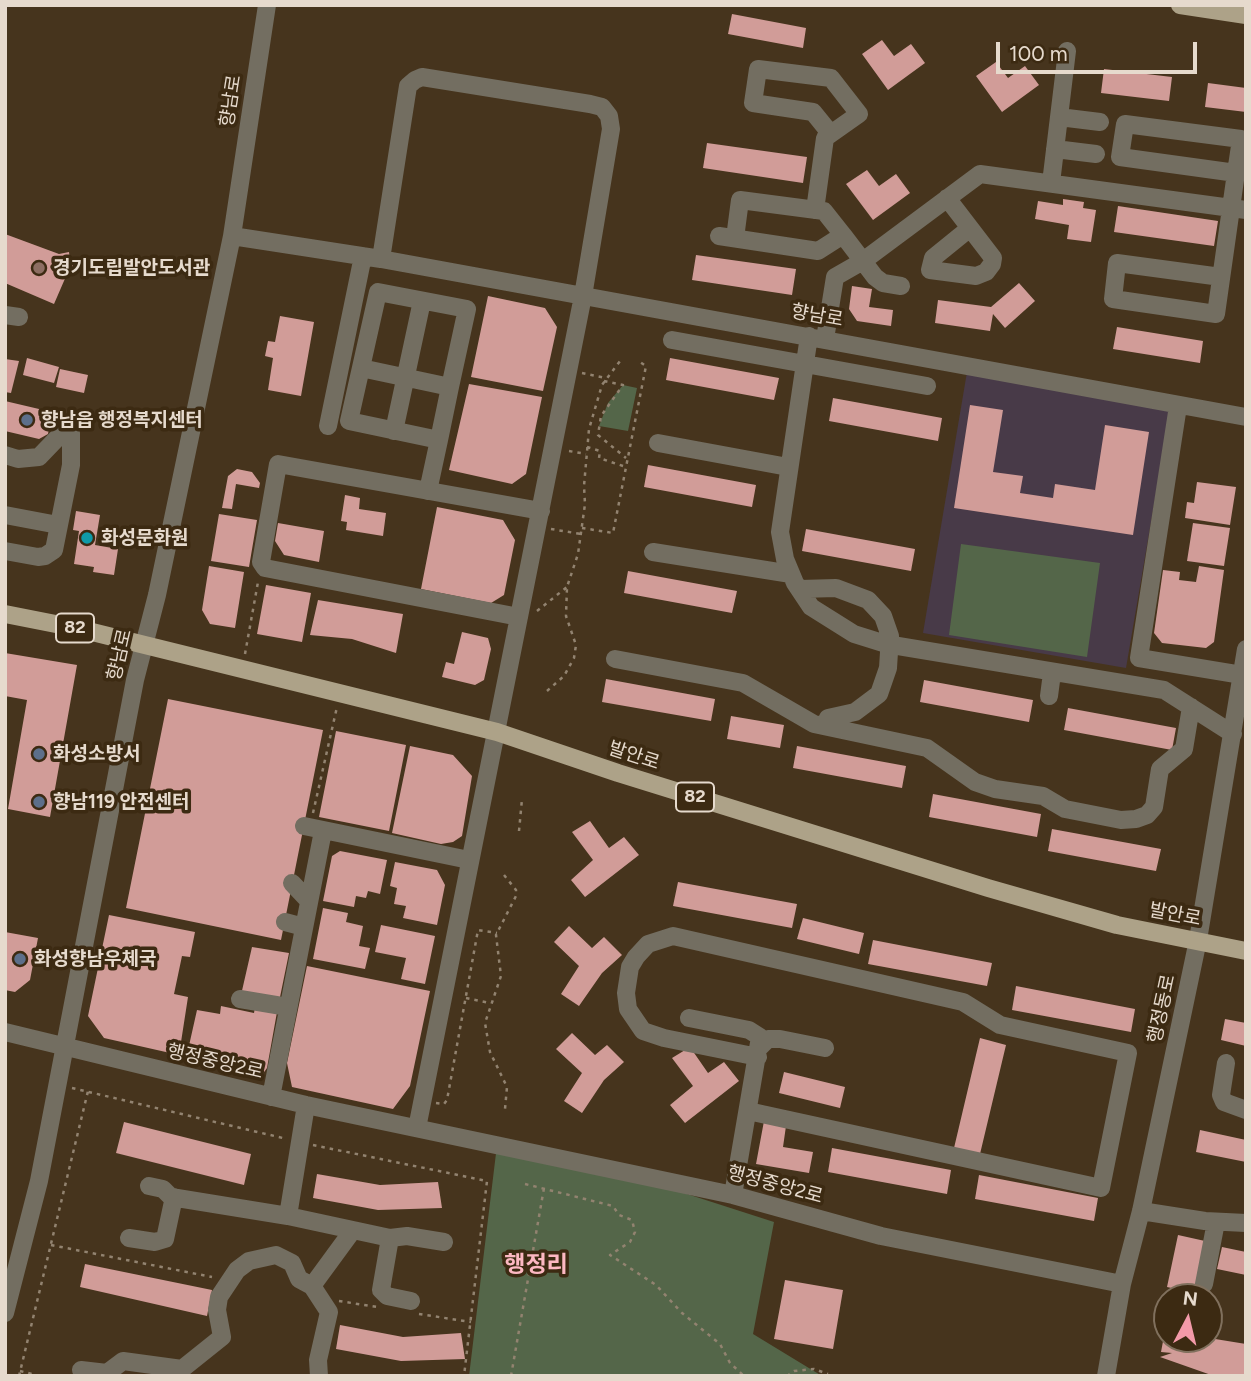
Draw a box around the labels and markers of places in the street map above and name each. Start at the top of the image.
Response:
place label: 경기도립발안도서관 [53,257,210,279]
marker: 경기도립발안도서관 [31,260,47,276]
place label: 향남읍 행정복지센터 [41,409,203,431]
marker: 향남읍 행정복지센터 [19,412,35,428]
place label: 화성문화원 [101,527,188,549]
marker: 화성문화원 [79,530,95,546]
place label: 화성소방서 [53,743,140,765]
marker: 화성소방서 [31,746,47,762]
place label: 향남119 안전센터 [53,791,189,813]
marker: 향남119 안전센터 [31,794,47,810]
place label: 화성향남우체국 [34,948,156,970]
marker: 화성향남우체국 [12,951,28,967]

